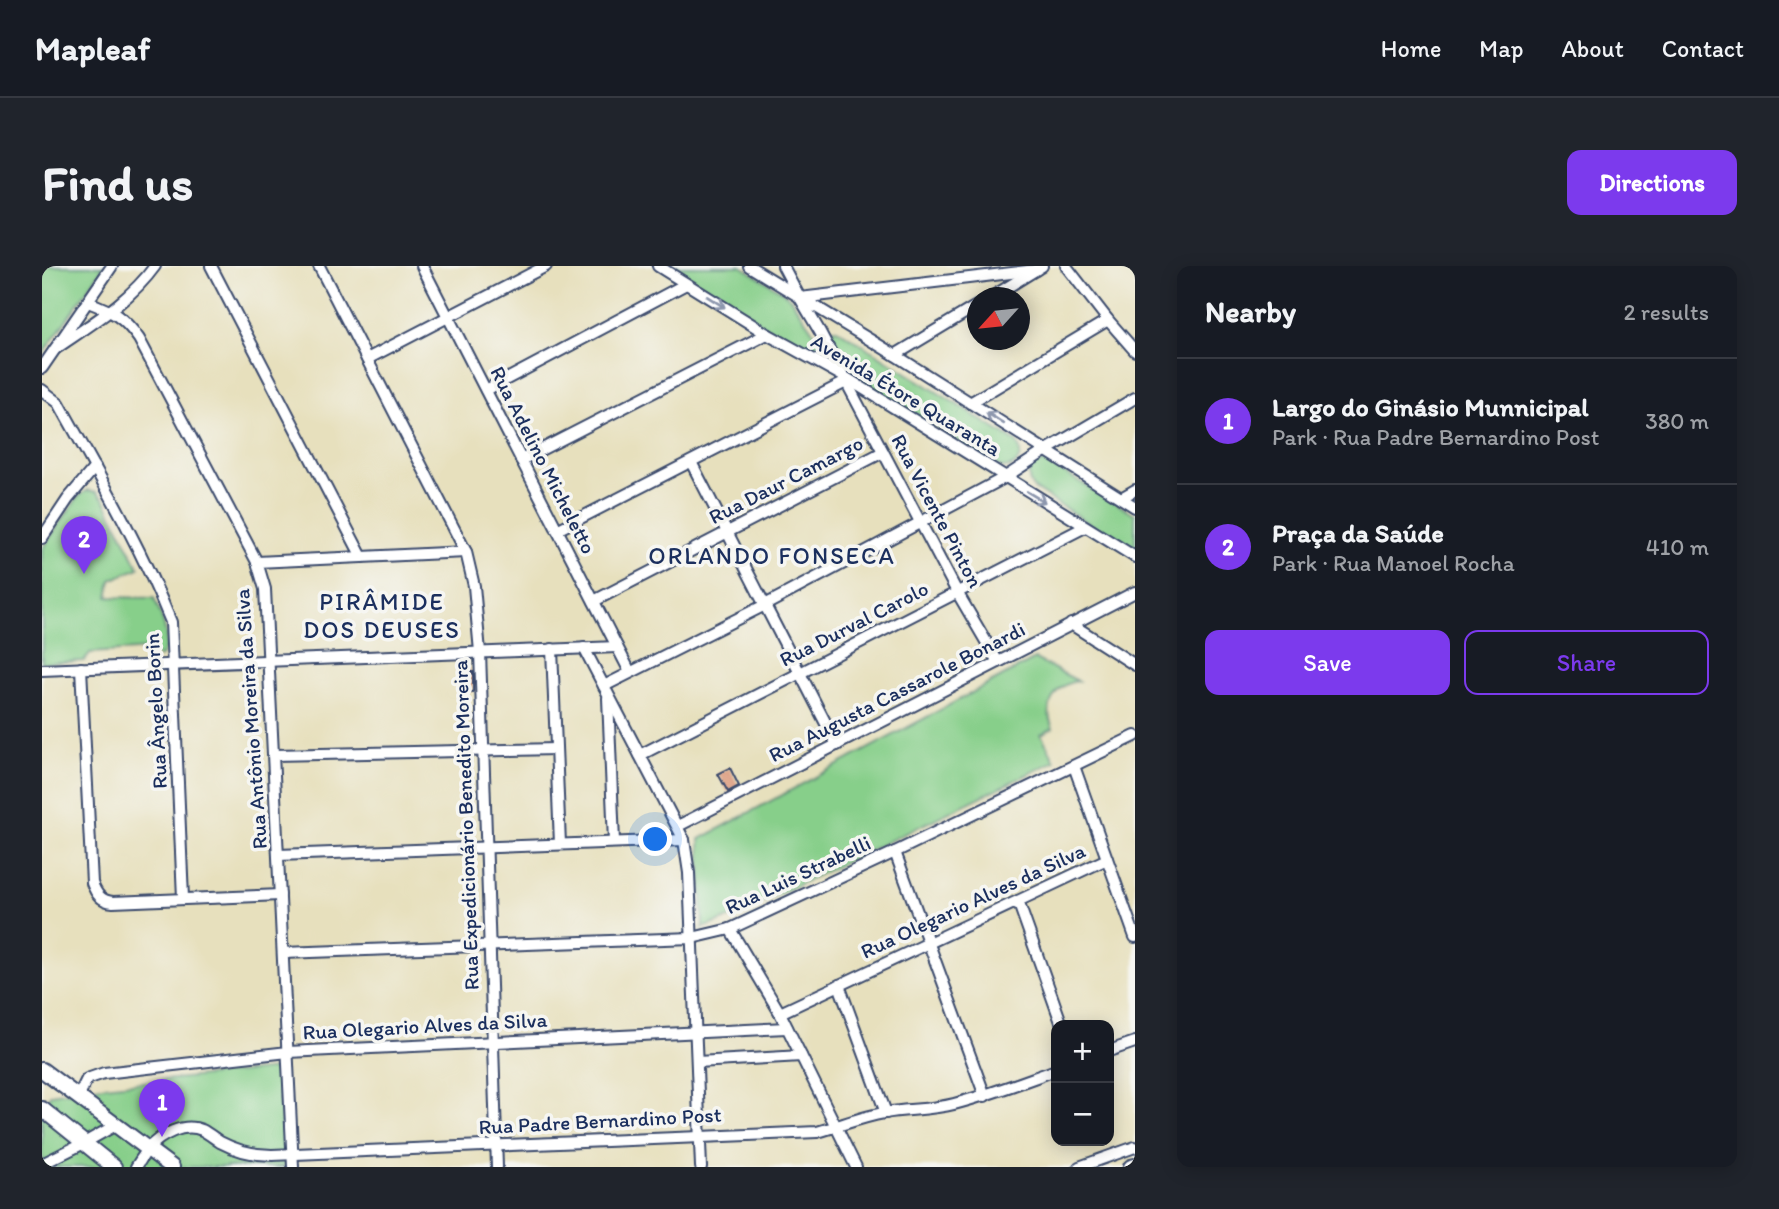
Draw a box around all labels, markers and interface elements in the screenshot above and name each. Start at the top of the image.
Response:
text: Mapleaf [35,29,150,68]
text: Home [1381,34,1441,63]
text: Map [1479,34,1523,63]
text: About [1561,34,1624,63]
text: Contact [1662,34,1744,63]
button: Directions [1567,150,1737,215]
text: Find us [42,153,193,212]
north arrow [967,287,1030,350]
text: Nearby [1205,293,1296,330]
one-way arrow [705,296,725,310]
text: 2 results [1623,298,1709,326]
street label: Avenida Étore Quaranta [807,328,1006,461]
street label: Rua Adelino Micheletto [485,362,602,558]
text: Largo do Ginásio Munnicipal [1272,391,1589,423]
text: 1 [1223,407,1233,435]
text: 380 m [1645,407,1709,435]
one-way arrow [985,411,1005,425]
text: Park · Rua Padre Bernardino Post [1272,423,1599,451]
street label: Rua Daur Camargo [704,430,867,529]
street label: Rua Vicente Pinton [886,430,989,592]
one-way arrow [1025,490,1045,504]
pin: 2 [61,516,107,574]
text: Praça da Saúde [1272,517,1444,549]
text: 2 [1222,533,1234,561]
text: 410 m [1646,533,1709,561]
district label: ORLANDO FONSECA [648,541,896,570]
text: Park · Rua Manoel Rocha [1272,549,1515,577]
street label: Rua Durval Carolo [775,575,932,672]
district label: PIRÂMIDE DOS DEUSES [303,587,461,644]
street label: Rua Antônio Moreira da Silva [229,588,272,850]
street label: Rua Augusta Cassarole Bonardi [765,616,1029,767]
button: Save [1205,630,1450,695]
button: Share [1464,630,1709,695]
street label: Rua Ângelo Borin [139,632,172,790]
street label: Rua Expedicionário Benedito Moreira [447,659,484,991]
your location [638,822,672,856]
street label: Rua Luis Strabelli [721,830,875,919]
street label: Rua Olegario Alves da Silva [856,837,1089,964]
street label: Rua Olegario Alves da Silva [302,1007,548,1044]
map controls [1051,1020,1114,1146]
button: + [1051,1020,1114,1083]
pin: 1 [139,1079,185,1137]
button: − [1051,1083,1114,1146]
street label: Rua Padre Bernardino Post [478,1102,722,1139]

